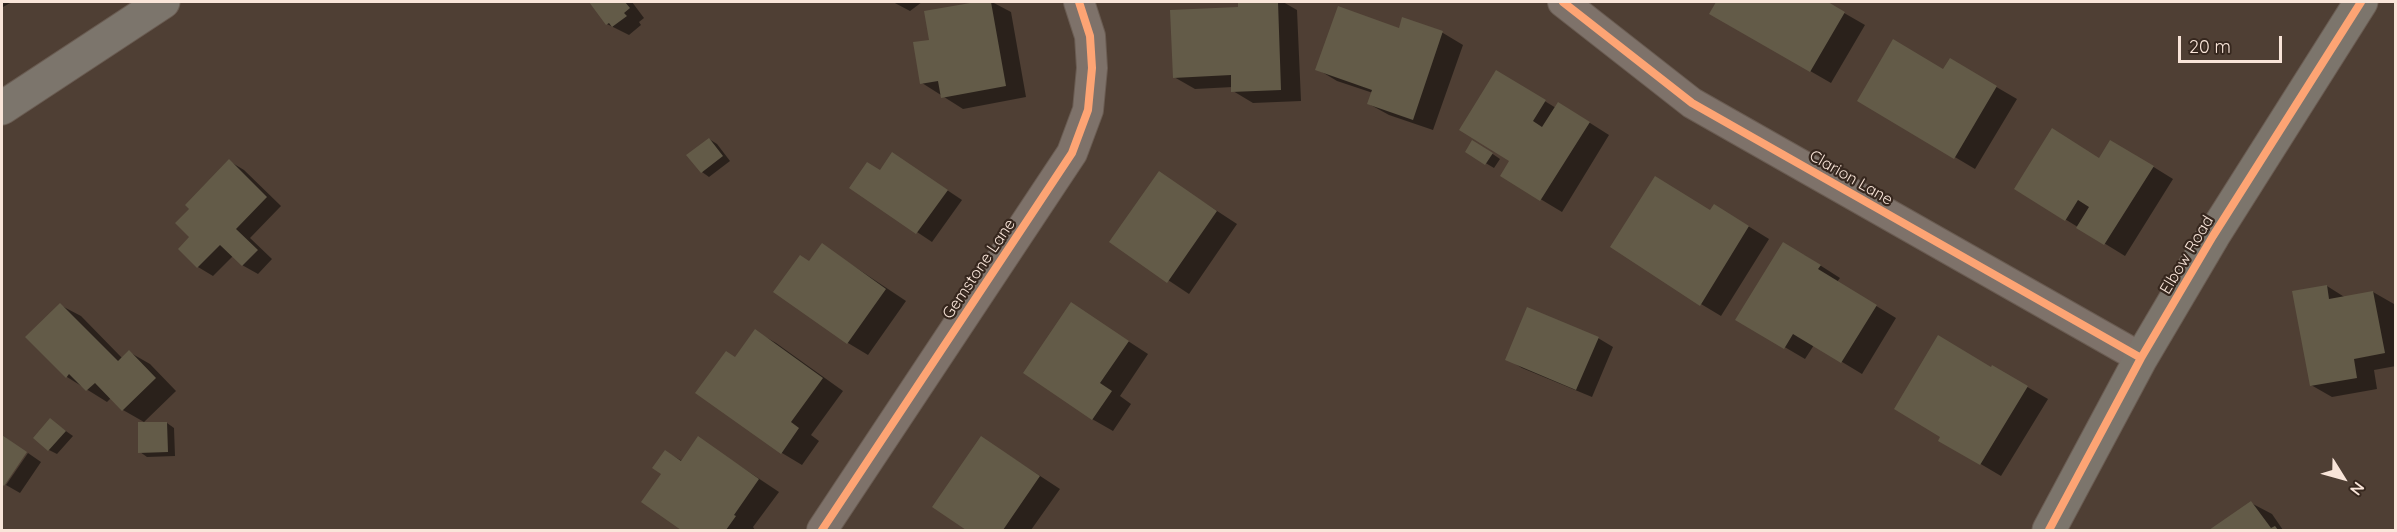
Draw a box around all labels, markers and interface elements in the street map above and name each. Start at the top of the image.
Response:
scale bar [2181,24,2284,62]
text: 20 m [2189,35,2231,58]
street label: Clarion Lane [1806,146,1896,210]
street label: Elbow Road [2156,212,2218,298]
street label: Gemstone Lane [938,215,1020,323]
north arrow [2313,448,2373,508]
text: N [2346,478,2369,500]

